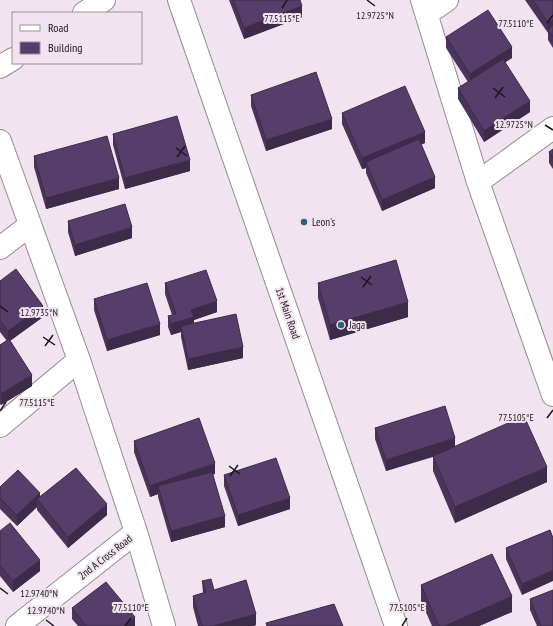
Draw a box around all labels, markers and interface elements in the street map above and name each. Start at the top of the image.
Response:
text: 12.9725°N [356,9,394,22]
legend [12,12,142,64]
text: 77.5115°E [264,12,300,25]
text: 77.5110°E [498,17,534,30]
text: Road [48,20,68,35]
text: Building [48,40,83,55]
text: 12.9725°N [495,118,533,131]
place label: Leon's [312,215,336,229]
marker: Leon's [299,217,309,227]
street label: 1st Main Road [273,285,303,341]
text: 12.9735°N [20,306,58,319]
place label: Jaga [348,318,365,332]
marker: Jaga [336,320,346,330]
text: 77.5115°E [19,396,55,409]
text: 77.5105°E [498,411,534,424]
street label: 2nd A Cross Road [75,531,135,583]
text: 12.9740°N [20,587,58,600]
text: 77.5110°E [113,601,149,614]
text: 77.5105°E [389,601,425,614]
text: 12.9740°N [27,604,65,617]

